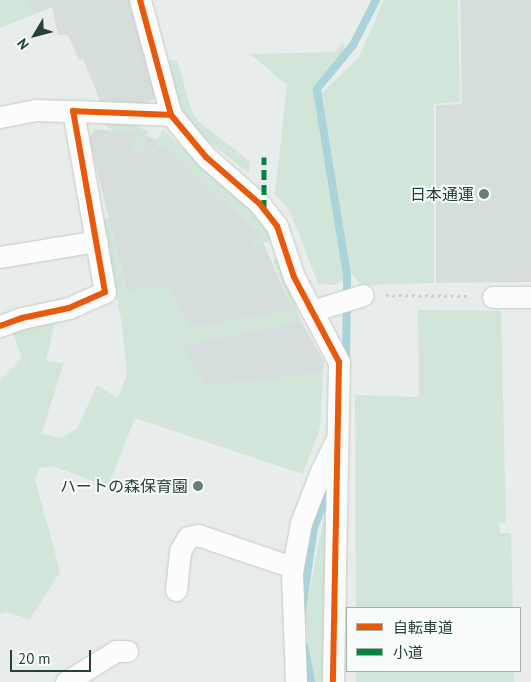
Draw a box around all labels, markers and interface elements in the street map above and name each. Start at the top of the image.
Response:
north arrow [10,10,60,60]
text: N [13,35,33,53]
place label: 日本通運 [410,184,474,204]
marker: 日本通運 [478,188,490,200]
place label: ハートの森保育園 [60,476,188,496]
marker: ハートの森保育園 [192,480,204,492]
legend [346,607,521,672]
text: 自転車道 [393,618,453,637]
scale bar [12,640,94,672]
text: 小道 [393,643,423,662]
text: 20 m [18,649,51,668]

